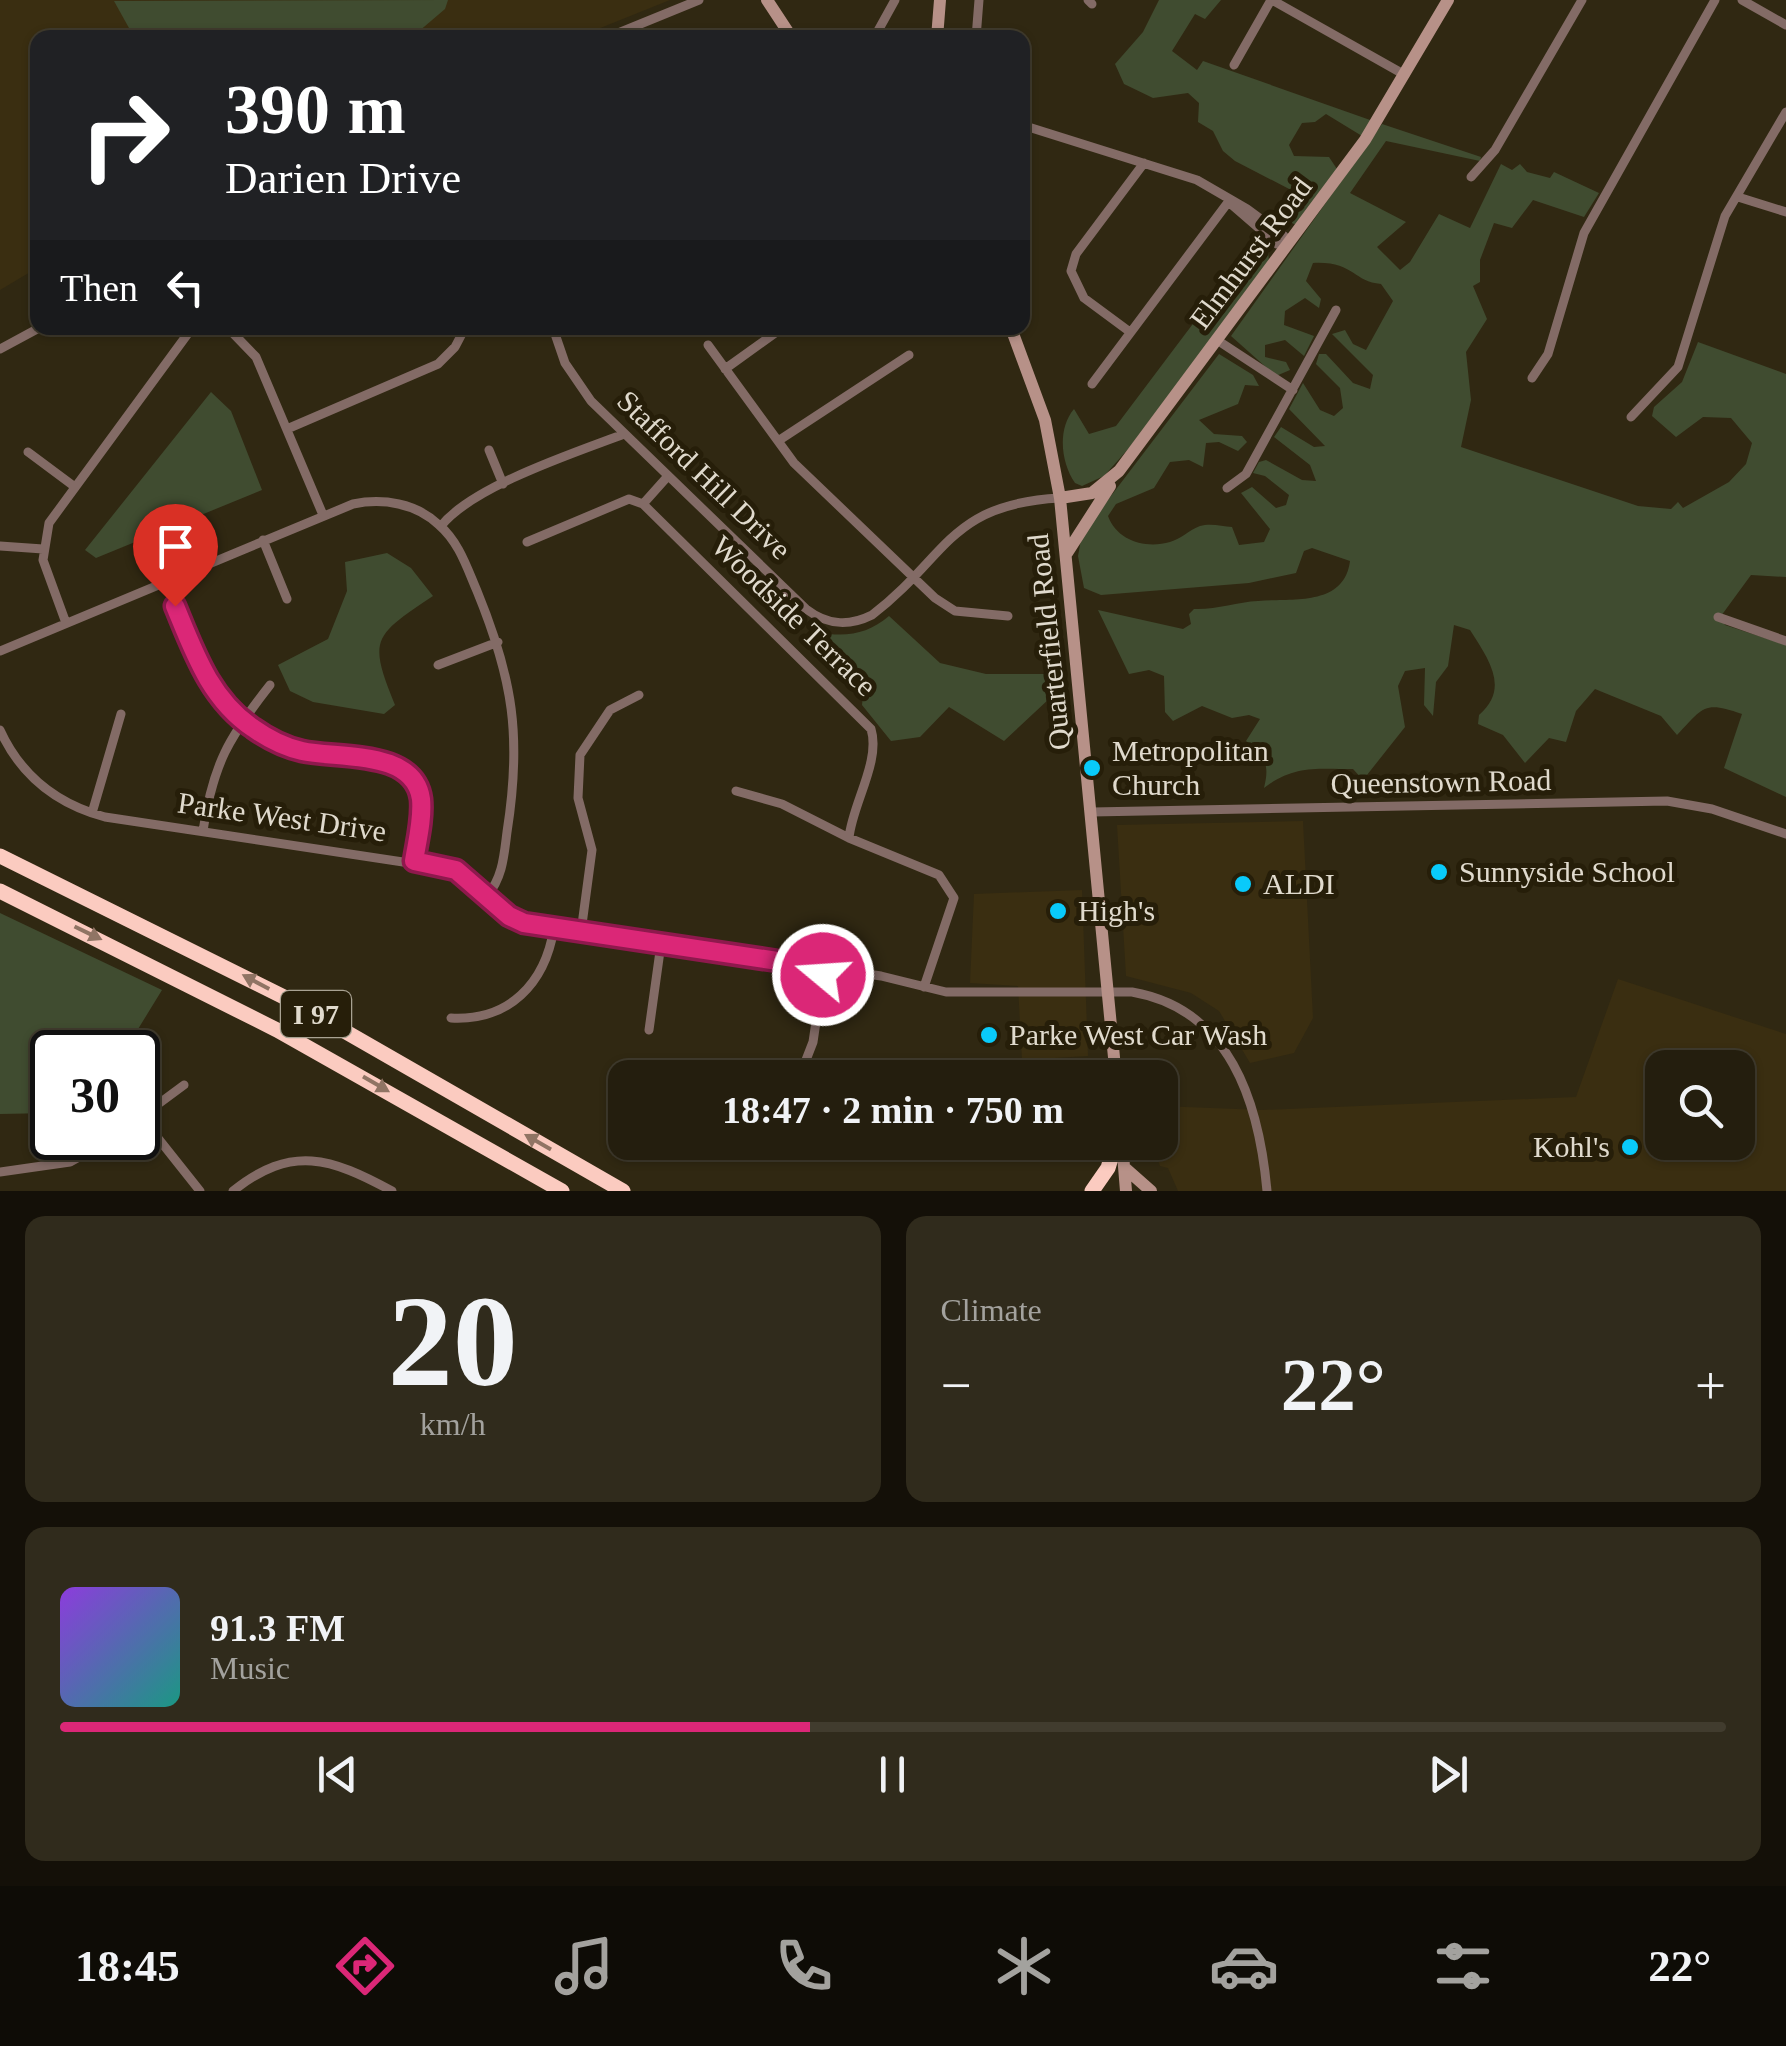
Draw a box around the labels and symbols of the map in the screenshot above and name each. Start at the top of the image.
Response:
street label: Elmhurst Road [1183,171,1318,335]
street label: Stafford Hill Drive [611,384,798,566]
pin [133,504,218,607]
street label: Woodside Terrace [705,529,883,702]
street label: Quarterfield Road [1021,532,1076,752]
place label: Metropolitan Church [1112,734,1269,801]
marker: Metropolitan Church [1081,757,1103,779]
street label: Queenstown Road [1330,763,1552,800]
street label: Parke West Drive [176,786,388,847]
place label: Sunnyside School [1459,855,1675,888]
marker: Sunnyside School [1428,861,1450,883]
place label: ALDI [1263,867,1335,900]
marker: ALDI [1232,873,1254,895]
place label: High's [1078,894,1155,927]
marker: High's [1047,900,1069,922]
position arrow [771,923,875,1027]
one-way arrow [74,924,103,941]
one-way arrow [241,973,270,990]
road number: I 97 [281,991,351,1037]
place label: Parke West Car Wash [1009,1018,1267,1051]
marker: Parke West Car Wash [978,1024,1000,1046]
speed limit sign: 30 [30,1030,160,1160]
one-way arrow [362,1075,390,1092]
place label: Kohl's [1533,1130,1610,1163]
one-way arrow [524,1134,552,1151]
marker: Kohl's [1619,1136,1641,1158]

